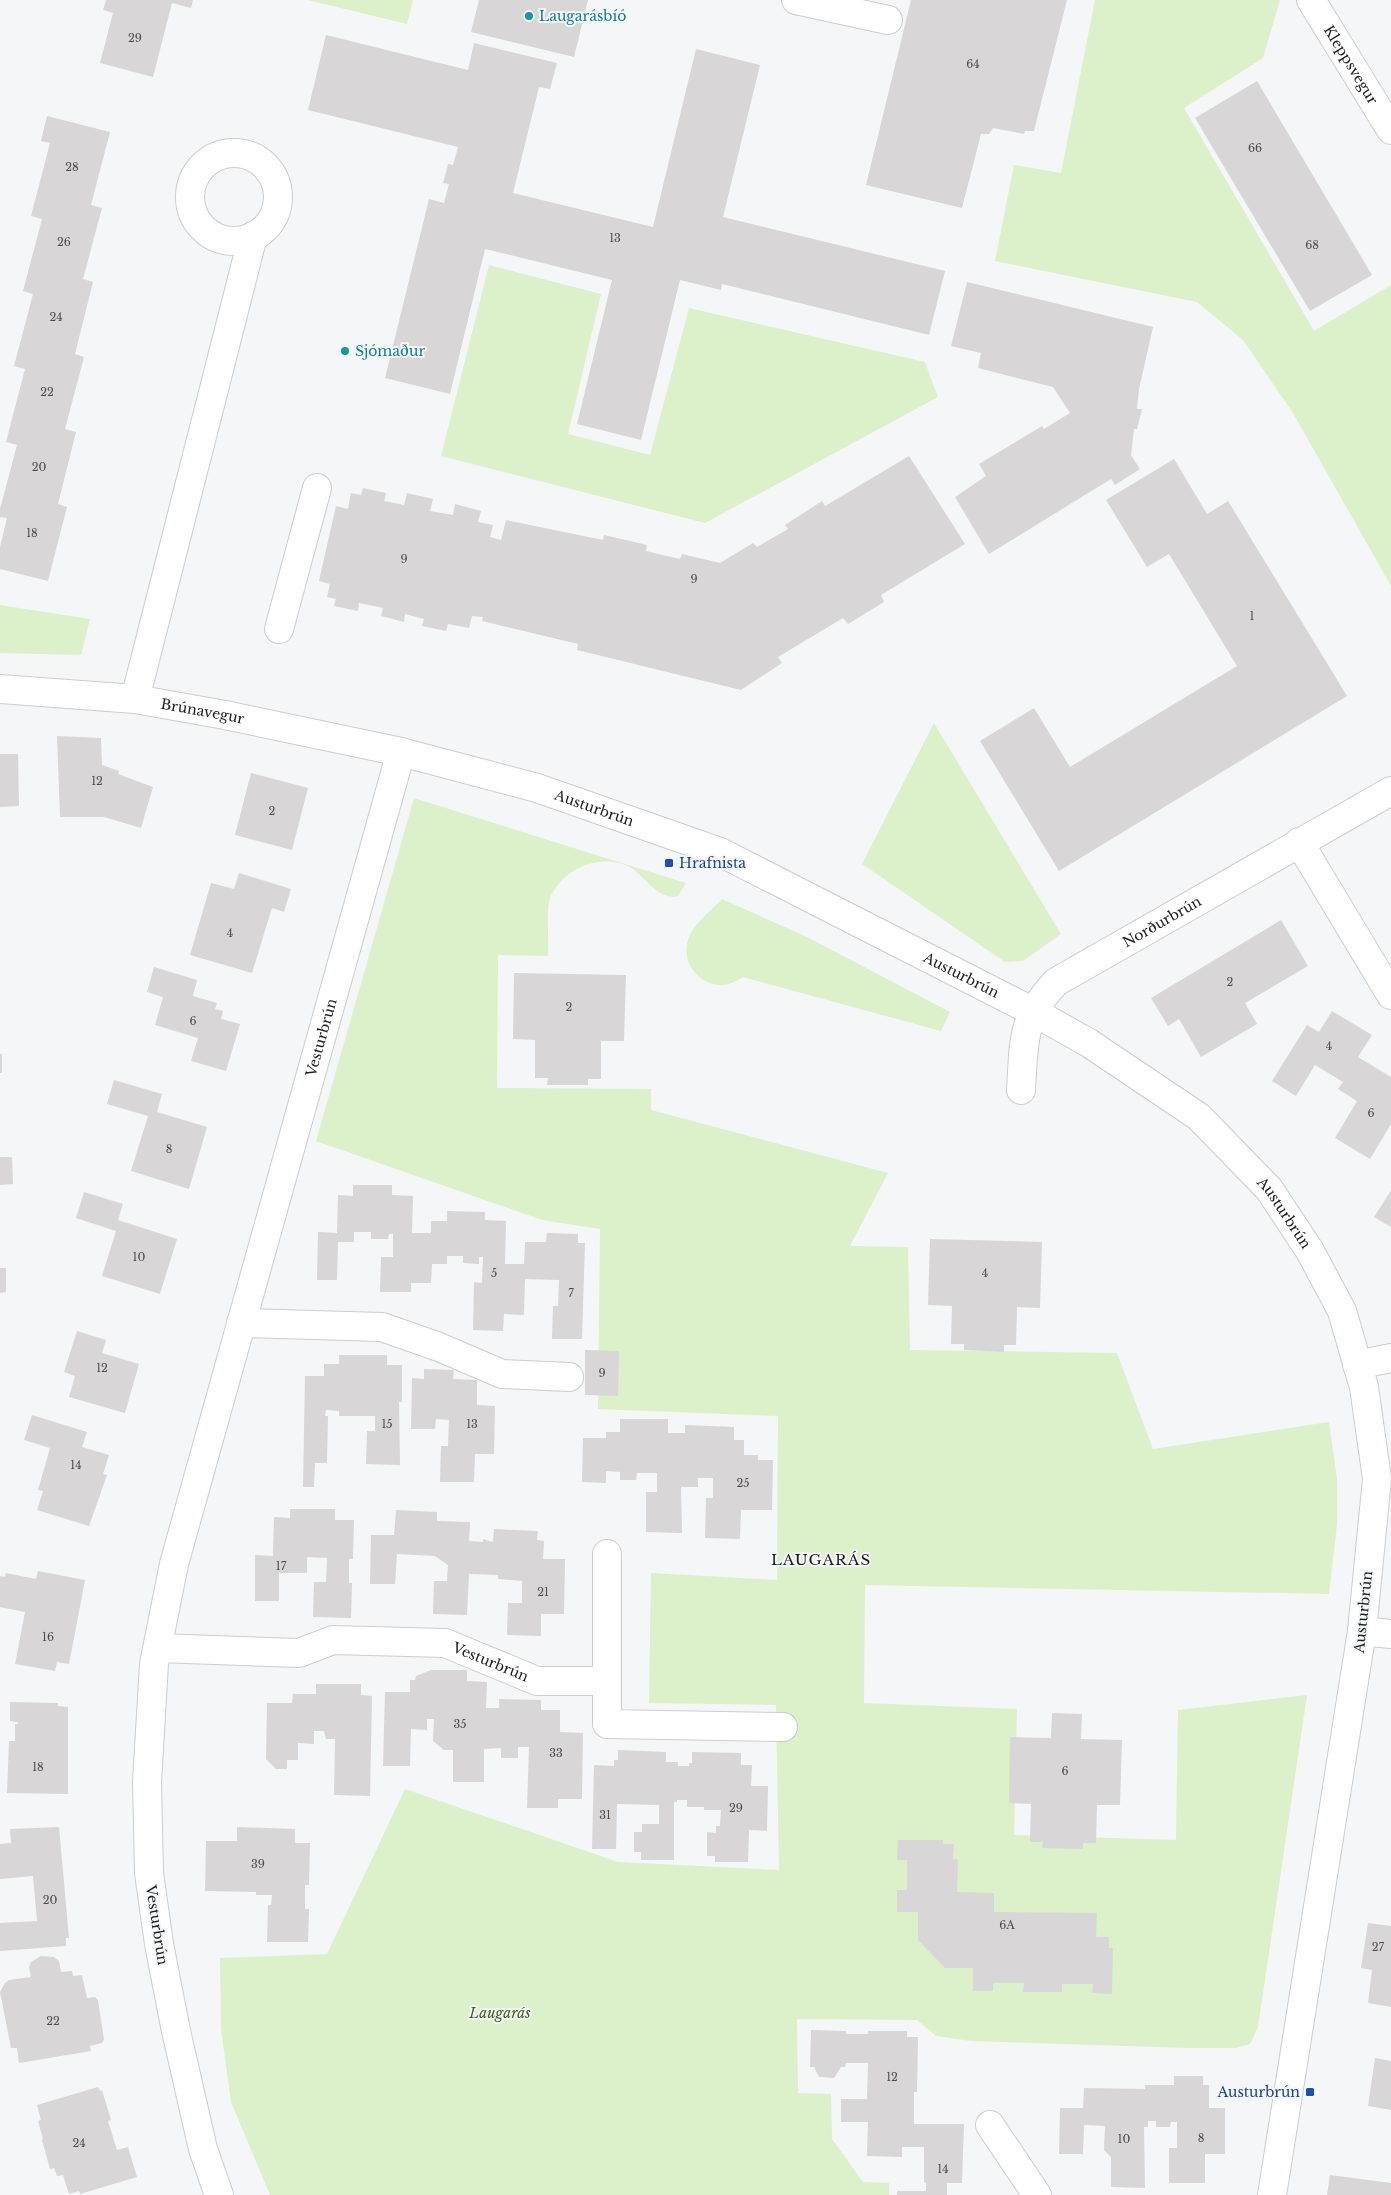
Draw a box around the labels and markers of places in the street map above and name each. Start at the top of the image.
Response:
place label: Laugarásbíó [539,7,626,25]
marker: Laugarásbíó [523,10,535,22]
place label: Sjómaður [355,342,425,360]
marker: Sjómaður [339,345,351,357]
place label: Hrafnista [679,854,746,872]
marker: Hrafnista [663,857,675,869]
place label: Austurbrún [1216,2083,1300,2101]
marker: Austurbrún [1304,2086,1316,2098]

